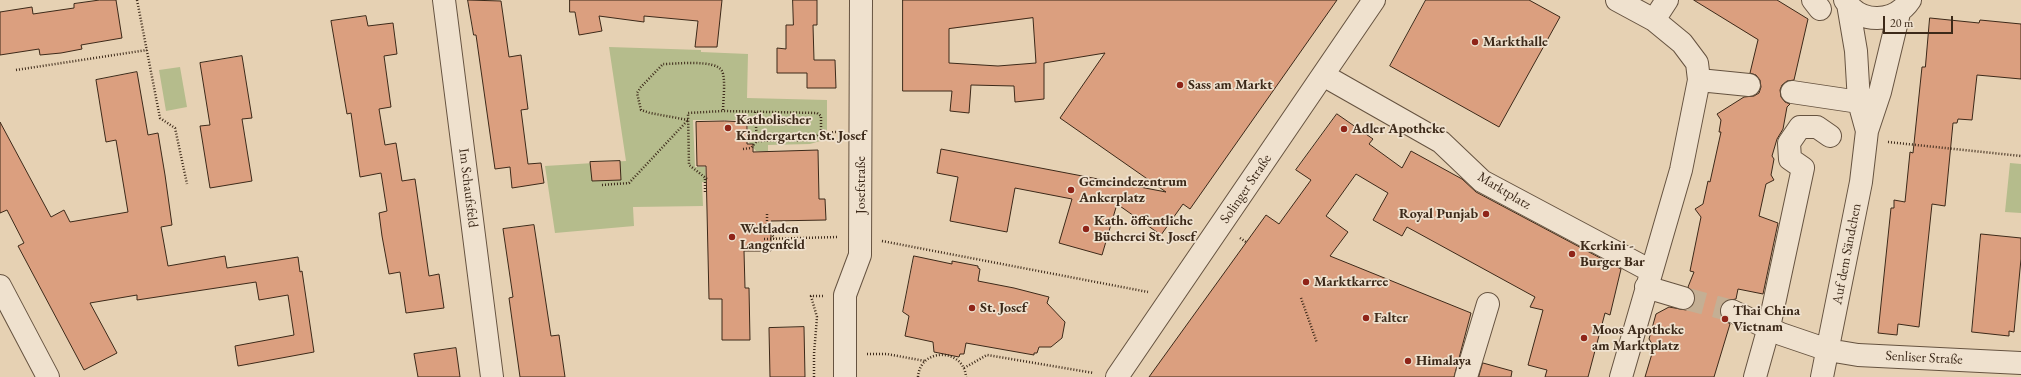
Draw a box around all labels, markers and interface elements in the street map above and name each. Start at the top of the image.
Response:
scale bar [1885,8,1955,34]
text: 20 m [1890,15,1913,31]
place label: Markthalle [1483,34,1548,50]
marker: Markthalle [1470,37,1480,47]
place label: Sass am Markt [1188,77,1273,93]
marker: Sass am Markt [1175,80,1185,90]
place label: Katholischer Kindergarten St. Josef [736,112,866,144]
place label: Adler Apotheke [1352,121,1445,137]
marker: Katholischer Kindergarten St. Josef [723,123,733,133]
marker: Adler Apotheke [1339,124,1349,134]
street label: Im Schaufsfeld [455,147,481,229]
street label: Solinger Straße [1217,151,1275,227]
street label: Josefstraße [853,156,869,214]
street label: Marktplatz [1474,169,1534,213]
place label: Gemeindezentrum Ankerplatz [1079,174,1187,206]
marker: Gemeindezentrum Ankerplatz [1066,185,1076,195]
street label: Auf dem Sändchen [1829,202,1865,306]
place label: Royal Punjab [1399,206,1478,222]
marker: Royal Punjab [1481,209,1491,219]
place label: Kath. öffentliche Bücherei St. Josef [1094,213,1196,246]
place label: Weltladen Langenfeld [740,221,805,254]
marker: Kath. öffentliche Bücherei St. Josef [1081,224,1091,234]
marker: Weltladen Langenfeld [727,232,737,242]
place label: Kerkini - Burger Bar [1580,238,1645,270]
marker: Kerkini - Burger Bar [1567,249,1577,259]
place label: Marktkarree [1314,274,1388,290]
marker: Marktkarree [1301,277,1311,287]
place label: St. Josef [980,300,1027,316]
marker: St. Josef [967,303,977,313]
place label: Thai China Vietnam [1733,303,1800,336]
place label: Falter [1374,310,1408,326]
marker: Falter [1361,313,1371,323]
marker: Thai China Vietnam [1720,314,1730,324]
place label: Moos Apotheke am Marktplatz [1592,322,1684,354]
marker: Moos Apotheke am Marktplatz [1579,333,1589,343]
street label: Senliser Straße [1885,348,1963,368]
place label: Himalaya [1416,353,1471,369]
marker: Himalaya [1403,356,1413,366]

